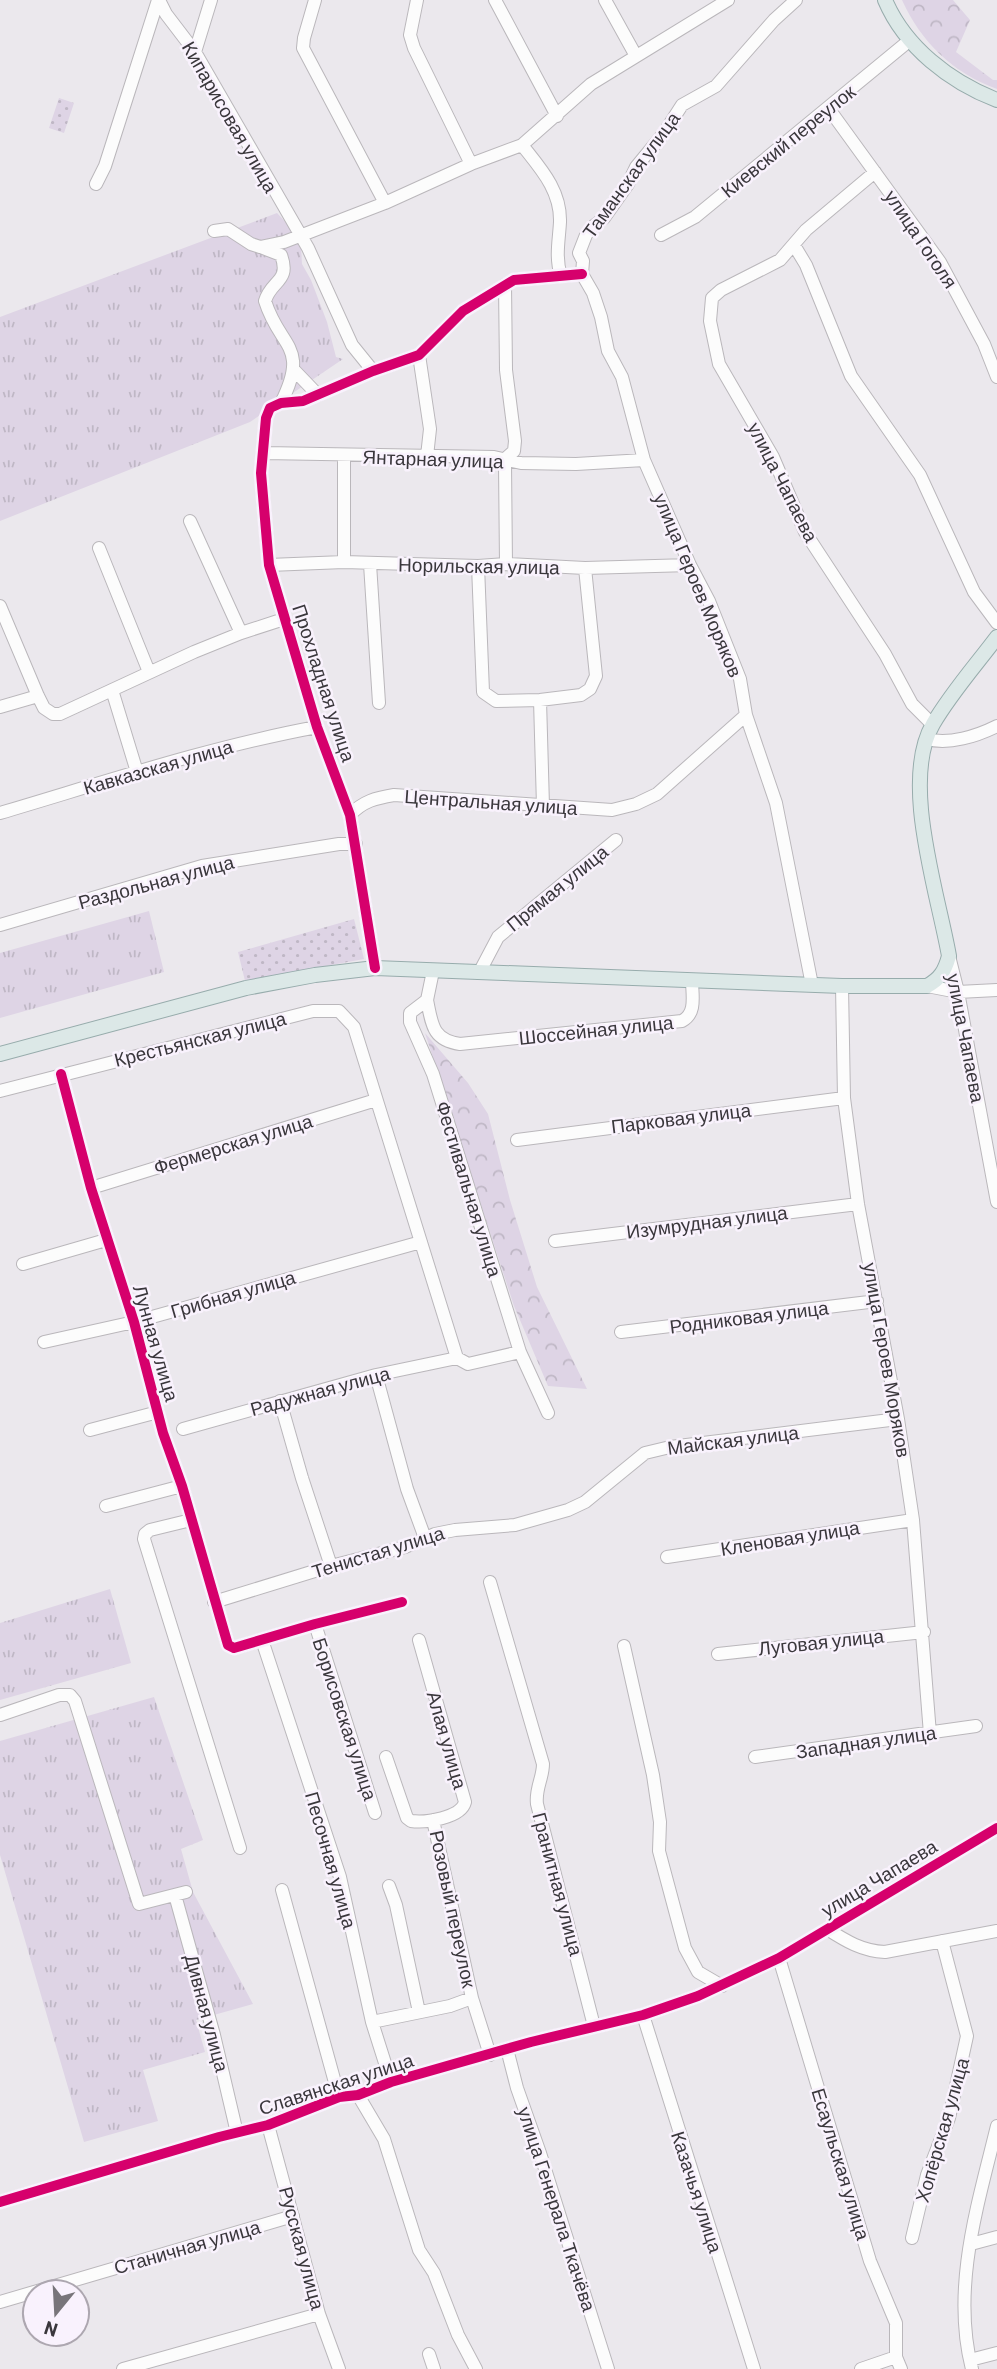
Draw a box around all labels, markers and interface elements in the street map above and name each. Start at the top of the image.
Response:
street label: Кипарисовая улица [178,37,283,197]
street label: Киевский переулок [716,79,860,202]
street label: Таманская улица [577,107,684,242]
street label: улица Гоголя [880,185,963,292]
street label: улица Чапаева [743,418,824,546]
street label: Янтарная улица [362,445,504,472]
street label: улица Героев Моряков [649,489,748,680]
street label: Норильская улица [398,553,560,578]
street label: Прохладная улица [288,601,361,765]
street label: Кавказская улица [80,734,236,799]
street label: Центральная улица [404,784,579,819]
street label: Прямая улица [501,839,613,936]
street label: Раздольная улица [75,850,237,913]
street label: улица Чапаева [943,971,990,1105]
street label: Крестьянская улица [112,1006,289,1071]
street label: Шоссейная улица [517,1010,675,1049]
street label: Парковая улица [610,1097,753,1137]
street label: Фестивальная улица [432,1098,507,1280]
street label: Фермерская улица [151,1108,315,1179]
street label: Изумрудная улица [625,1200,789,1243]
street label: улица Героев Моряков [859,1261,916,1459]
street label: Грибная улица [168,1265,298,1322]
street label: Лунная улица [129,1282,184,1404]
street label: Родниковая улица [668,1295,830,1338]
street label: Радужная улица [248,1361,393,1420]
street label: Майская улица [666,1420,800,1459]
street label: Кленовая улица [719,1515,862,1560]
street label: Тенистая улица [309,1520,447,1583]
street label: Луговая улица [757,1623,885,1660]
street label: Борисовская улица [308,1635,383,1803]
street label: Алая улица [423,1688,473,1792]
street label: Западная улица [794,1720,938,1763]
street label: Песочная улица [301,1789,362,1931]
street label: Гранитная улица [528,1810,589,1959]
street label: Розовый переулок [426,1828,482,1990]
street label: улица Чапаева [817,1834,941,1921]
street label: Дивная улица [181,1951,234,2075]
street label: Славянская улица [256,2048,416,2119]
street label: Хопёрская улица [910,2054,973,2205]
street label: Есаульская улица [807,2085,876,2243]
street label: улица Генерала Ткачёва [514,2104,602,2314]
street label: Казачья улица [667,2128,728,2256]
street label: Русская улица [275,2184,330,2312]
street label: Станичная улица [111,2215,263,2278]
north arrow [21,2278,91,2348]
text: N [41,2317,60,2343]

